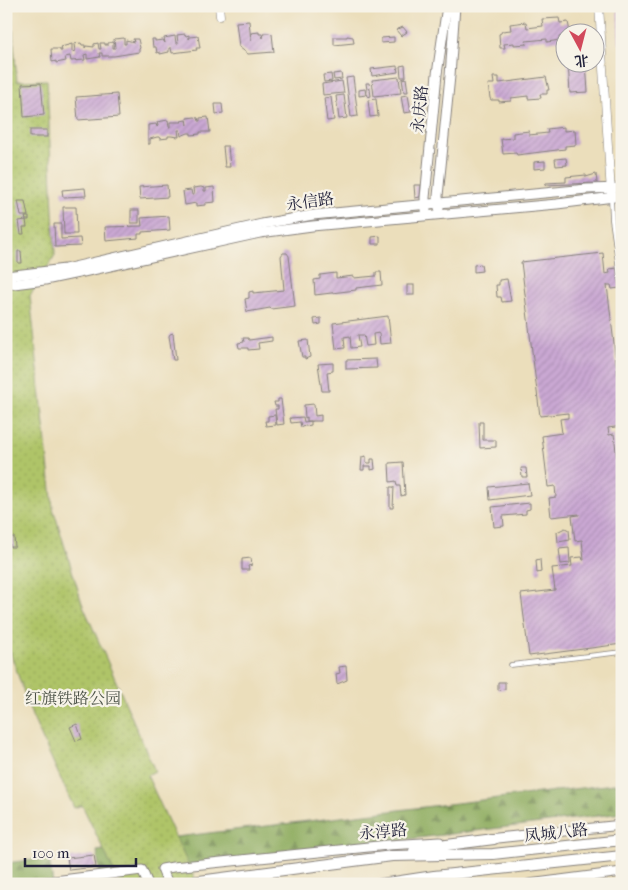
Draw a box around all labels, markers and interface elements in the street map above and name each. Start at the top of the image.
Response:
north arrow [556,22,606,72]
text: 北 [574,51,590,70]
street label: 永庆路 [408,84,431,134]
street label: 永信路 [285,189,335,214]
park label: 红旗铁路公园 [25,689,121,708]
street label: 永淳路 [358,820,408,843]
street label: 凤城八路 [523,820,589,845]
scale bar [25,835,136,867]
text: 100 m [32,844,70,862]

